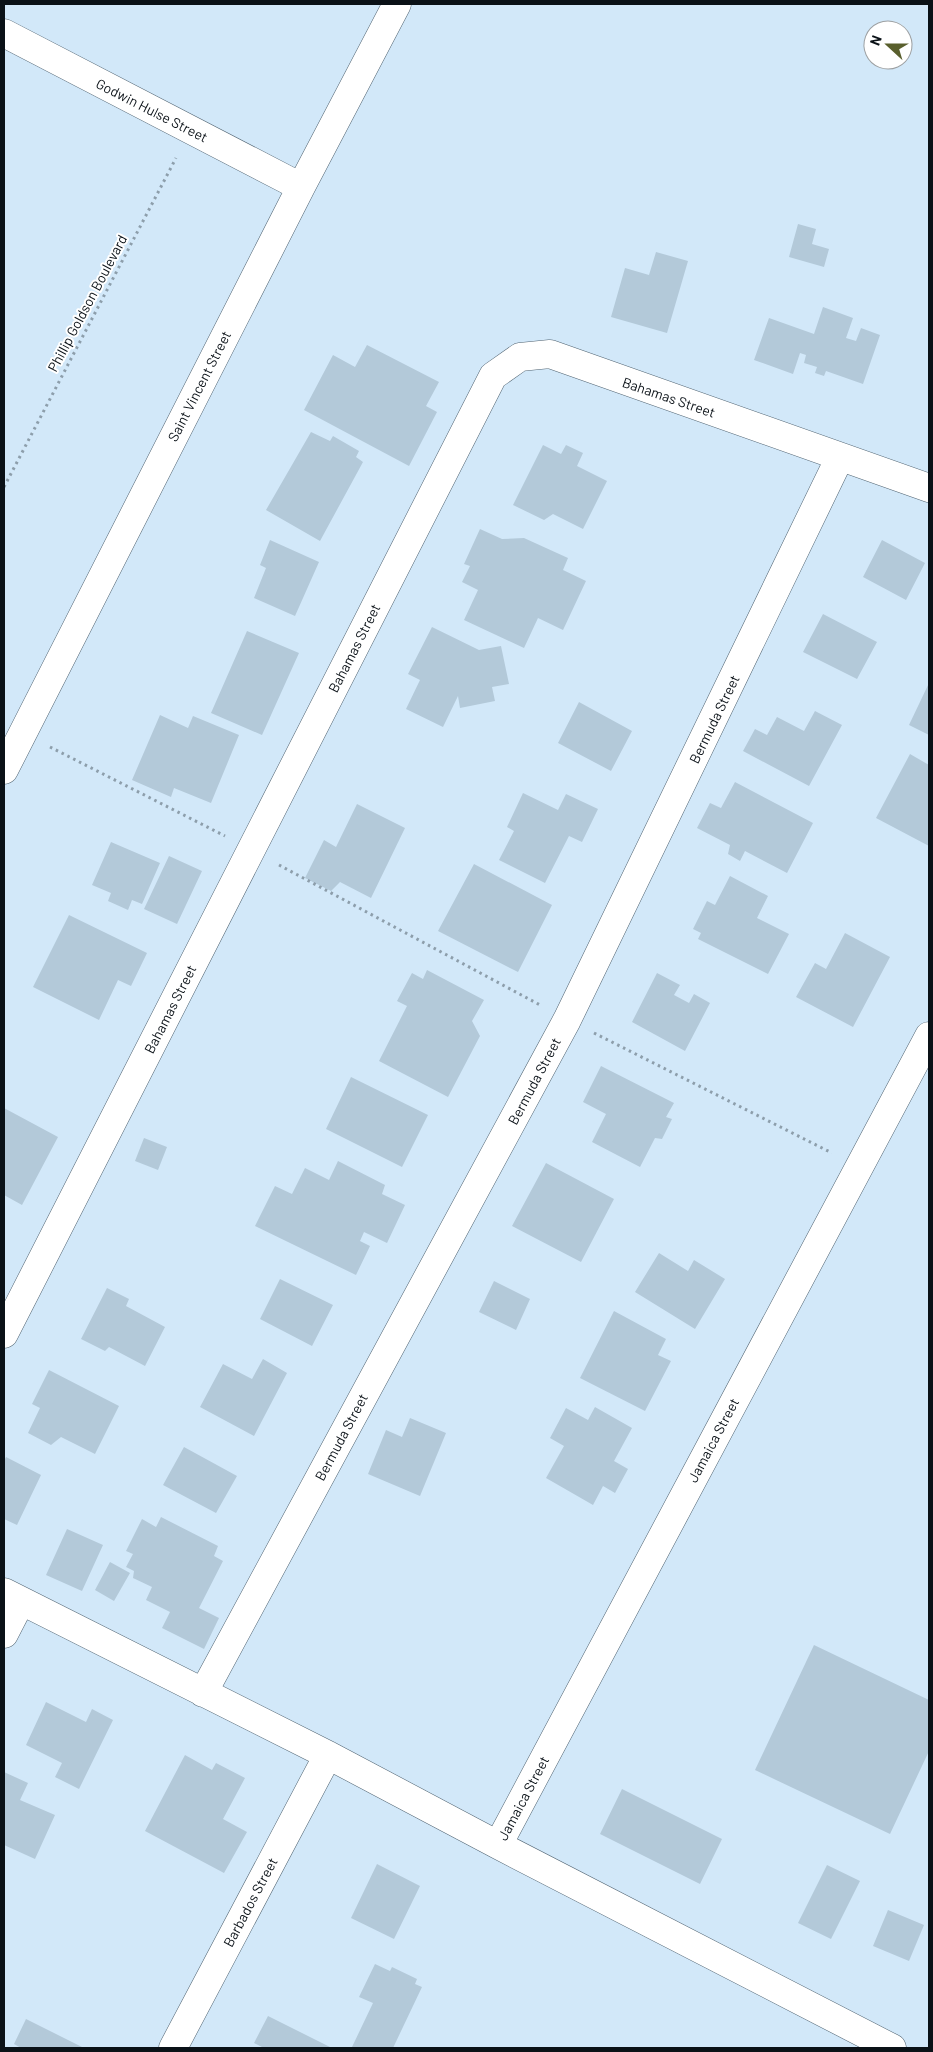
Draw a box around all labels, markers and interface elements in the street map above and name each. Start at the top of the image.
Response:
north arrow [863,20,913,70]
text: N [866,33,885,48]
street label: Godwin Hulse Street [93,75,211,145]
street label: Phillip Goldson Boulevard [44,232,130,374]
street label: Saint Vincent Street [164,328,234,444]
street label: Bahamas Street [620,373,718,421]
street label: Bahamas Street [324,601,384,695]
street label: Bermuda Street [685,672,743,766]
street label: Bahamas Street [140,962,200,1056]
street label: Bermuda Street [504,1035,564,1127]
street label: Bermuda Street [311,1391,371,1483]
street label: Jamaica Street [684,1395,742,1485]
street label: Jamaica Street [494,1753,552,1843]
street label: Barbados Street [219,1854,281,1950]

